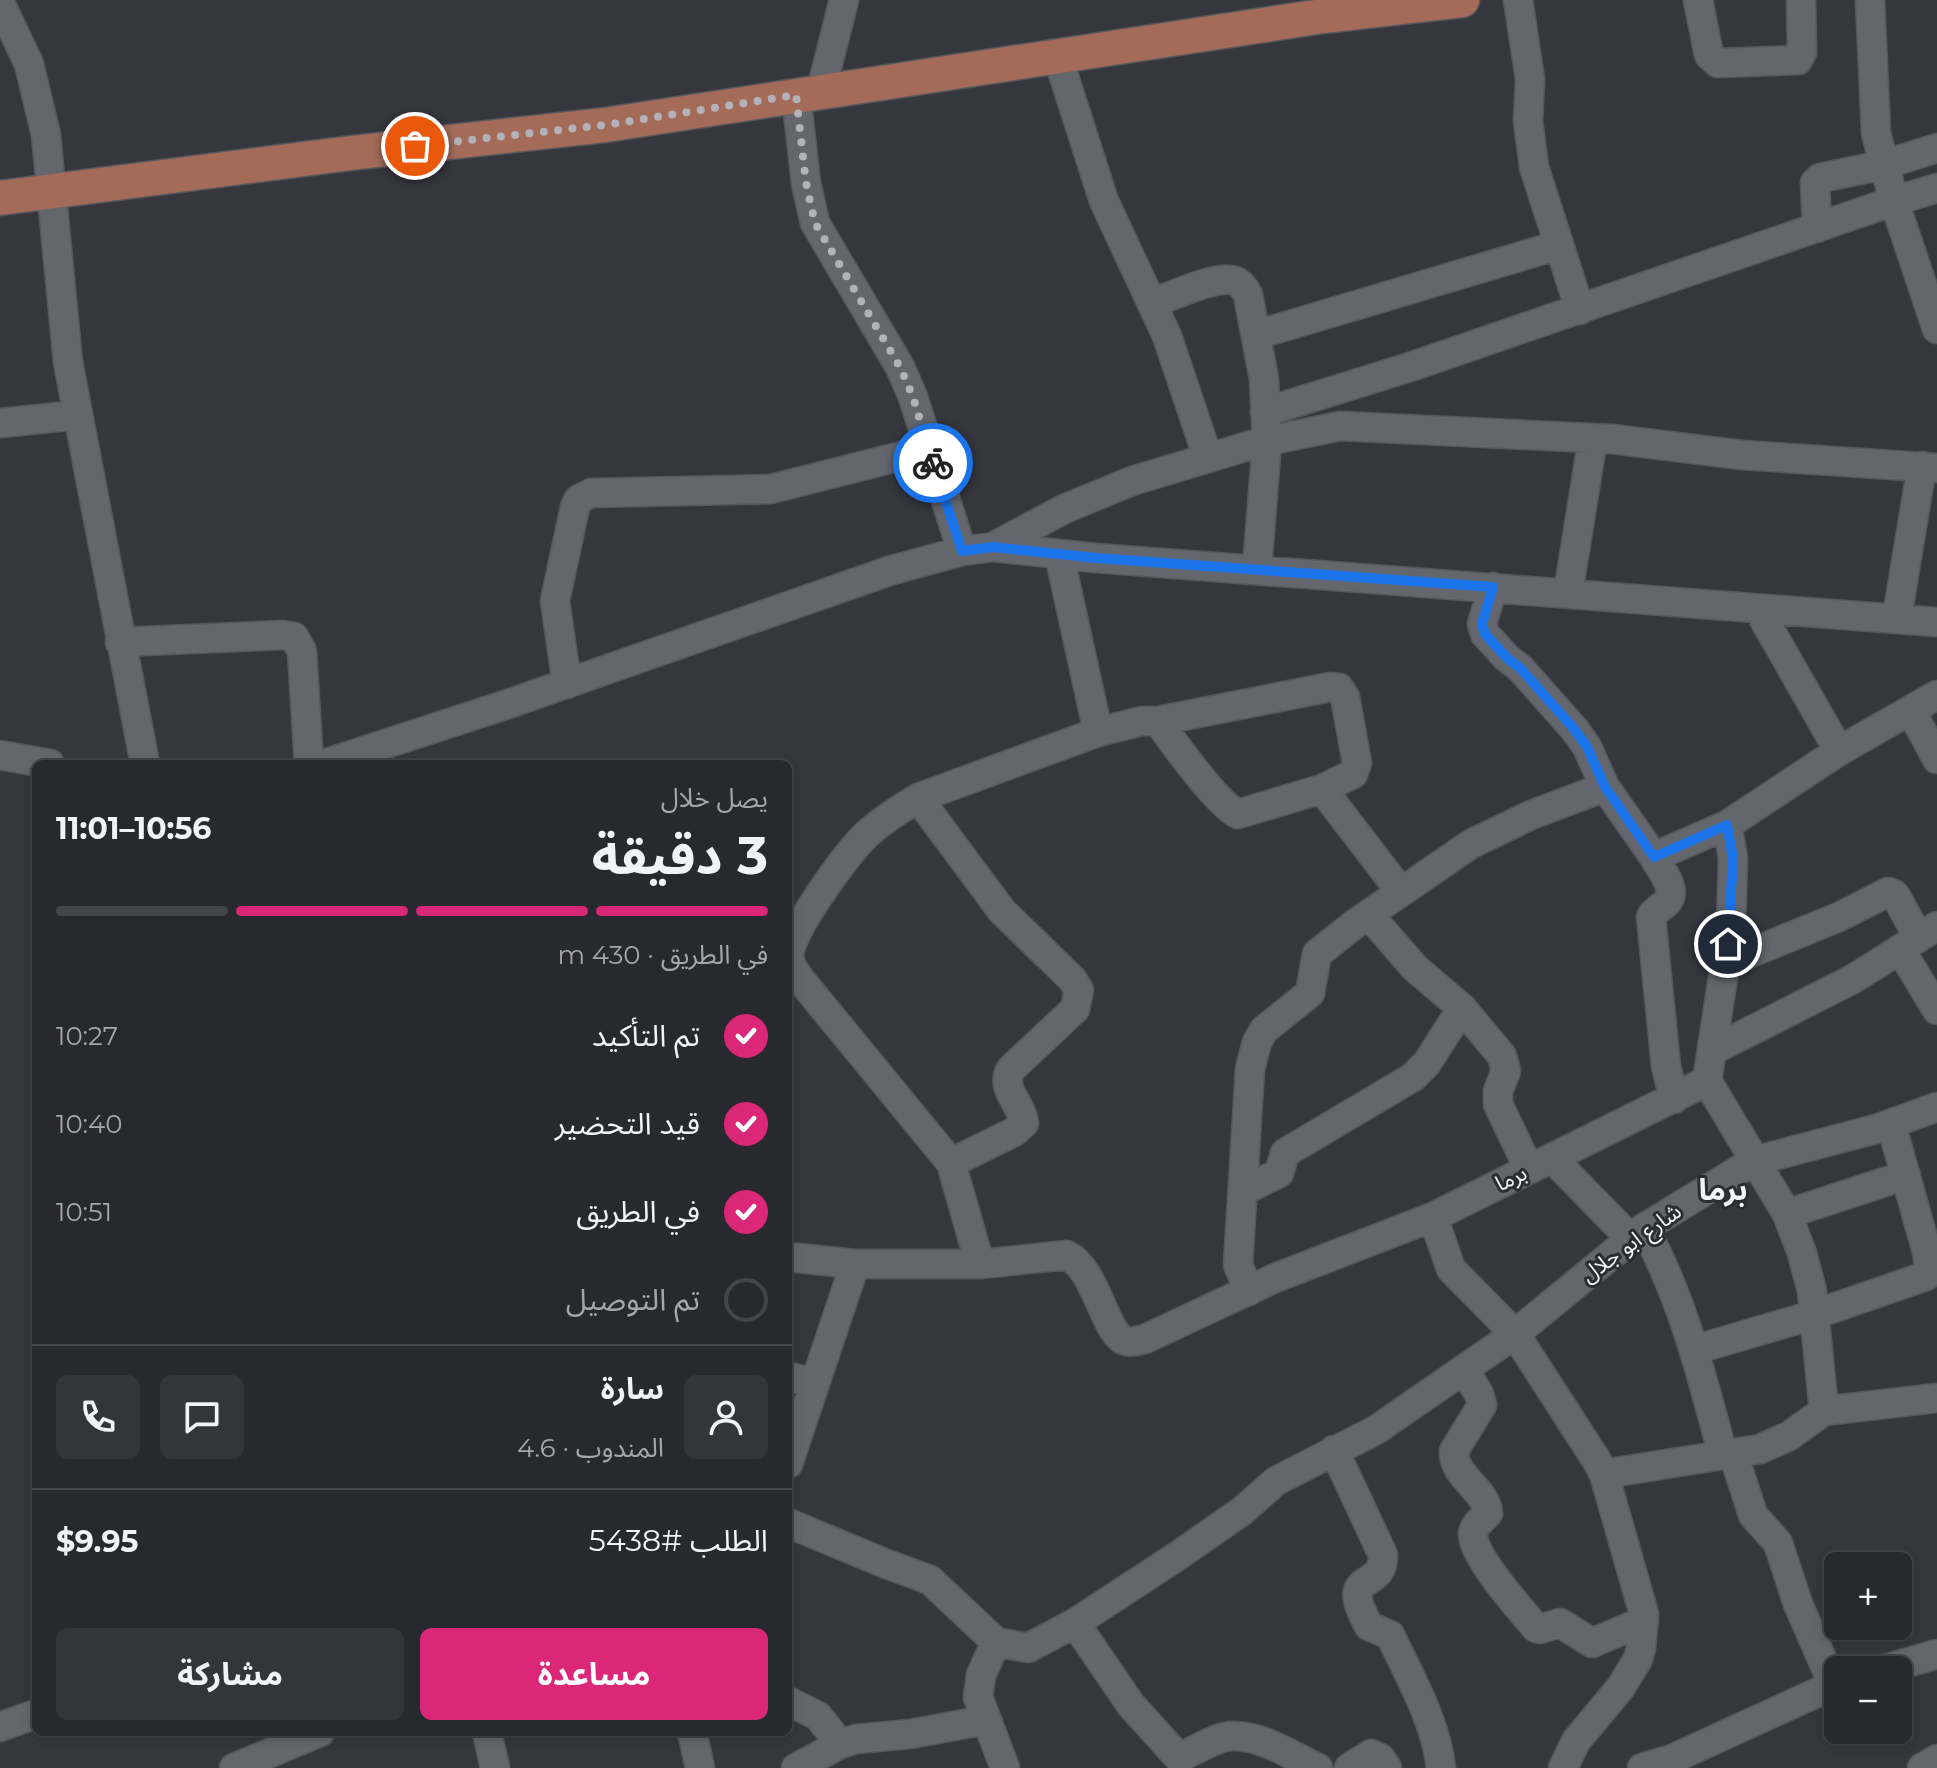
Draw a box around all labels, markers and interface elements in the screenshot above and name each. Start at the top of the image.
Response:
pin [381,112,449,180]
icon: bag [393,124,437,168]
courier [893,423,973,503]
icon: bike [911,441,955,485]
text: يصل خلال [661,782,768,814]
text: 10:56–11:01 [56,810,211,847]
text: 3 دقيقة [592,824,768,887]
pin [1694,910,1762,978]
icon: home [1706,922,1750,966]
text: في الطريق · 430 m [557,939,768,971]
icon: check [724,1014,768,1058]
text: تم التأكيد [592,1017,700,1054]
text: 10:27 [56,1020,118,1052]
icon: check [724,1102,768,1146]
text: قيد التحضير [555,1105,700,1142]
text: 10:40 [56,1108,123,1140]
street label: برما [1491,1159,1531,1197]
district label: برما [1699,1171,1747,1208]
icon: check [724,1190,768,1234]
text: في الطريق [576,1193,700,1230]
text: 10:51 [56,1196,112,1228]
street label: شارع ابو جلال [1576,1198,1688,1291]
text: تم التوصيل [566,1281,700,1318]
text: سارة [601,1370,664,1407]
button: phone [56,1375,140,1459]
button: chat [160,1375,244,1459]
button: person [684,1375,768,1459]
text: المندوب · 4.6 [517,1432,664,1464]
text: الطلب #5438 [589,1522,768,1559]
text: $9.95 [56,1523,138,1560]
map controls [1824,1552,1912,1744]
button: + [1824,1552,1912,1640]
button: مشاركة [56,1628,404,1720]
button: مساعدة [420,1628,768,1720]
button: − [1824,1656,1912,1744]

